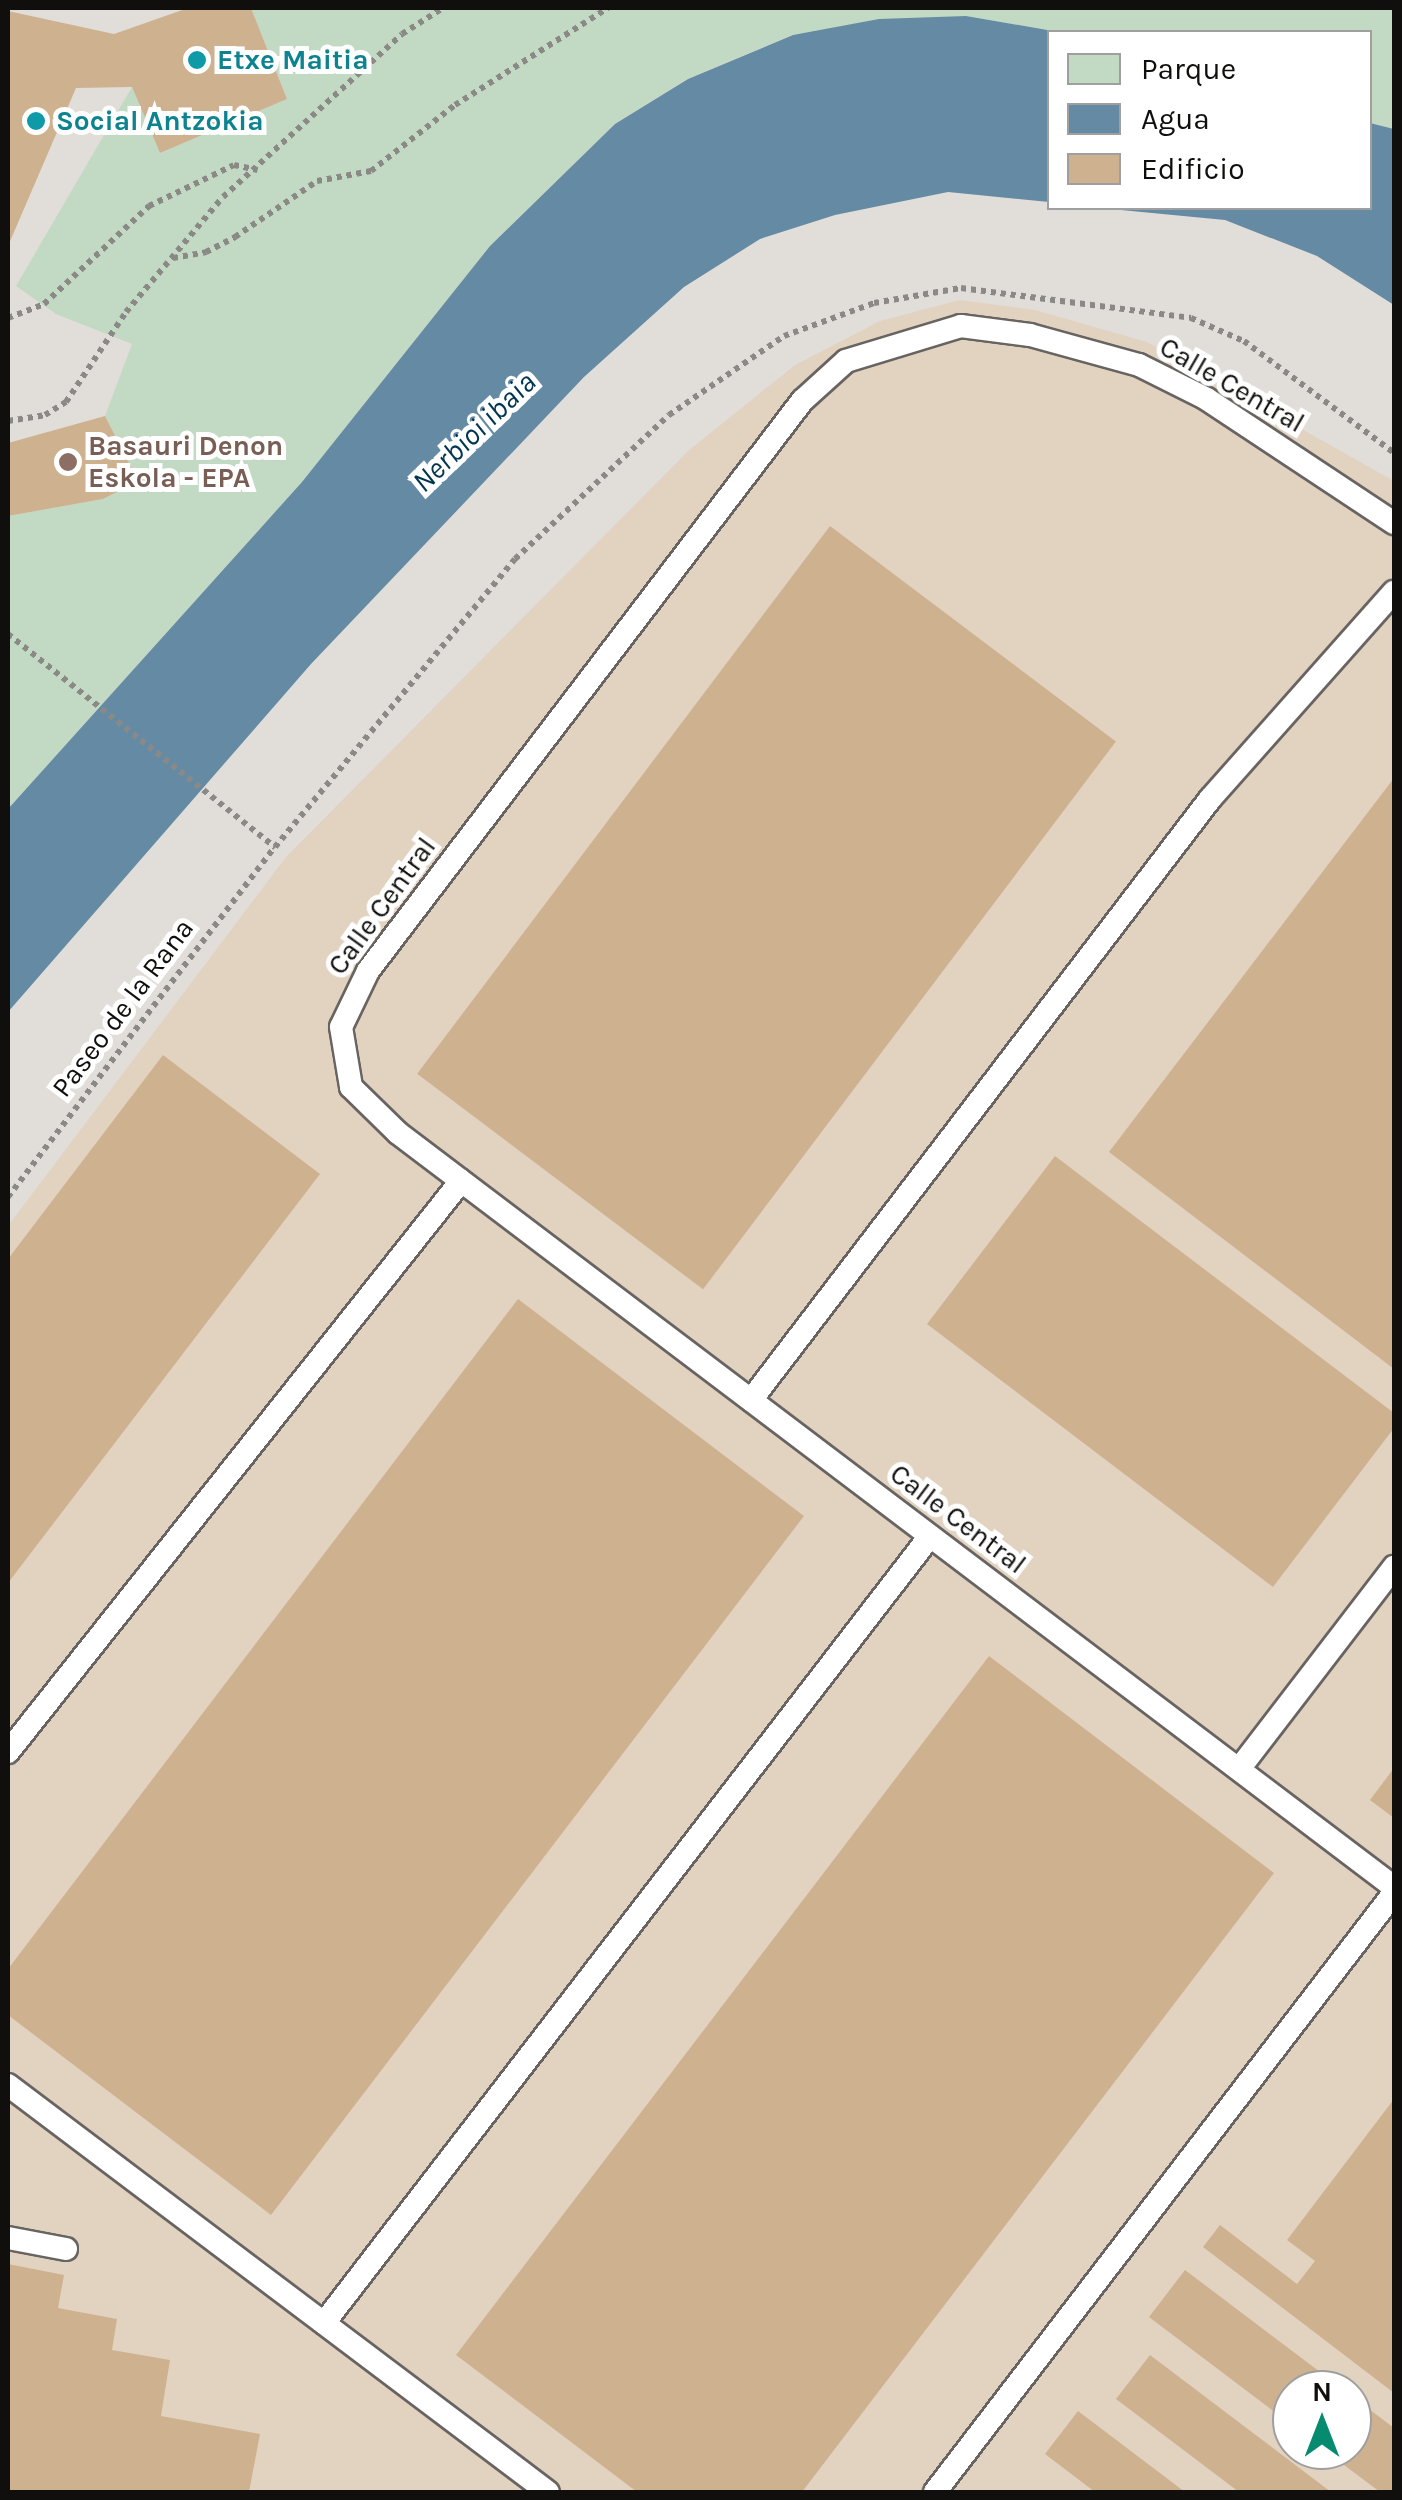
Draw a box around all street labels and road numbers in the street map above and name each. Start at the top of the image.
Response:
street label: Calle Central [1154,330,1310,440]
street label: Calle Central [321,831,443,981]
street label: Paseo de la Rana [45,912,201,1104]
street label: Calle Central [883,1457,1033,1581]

